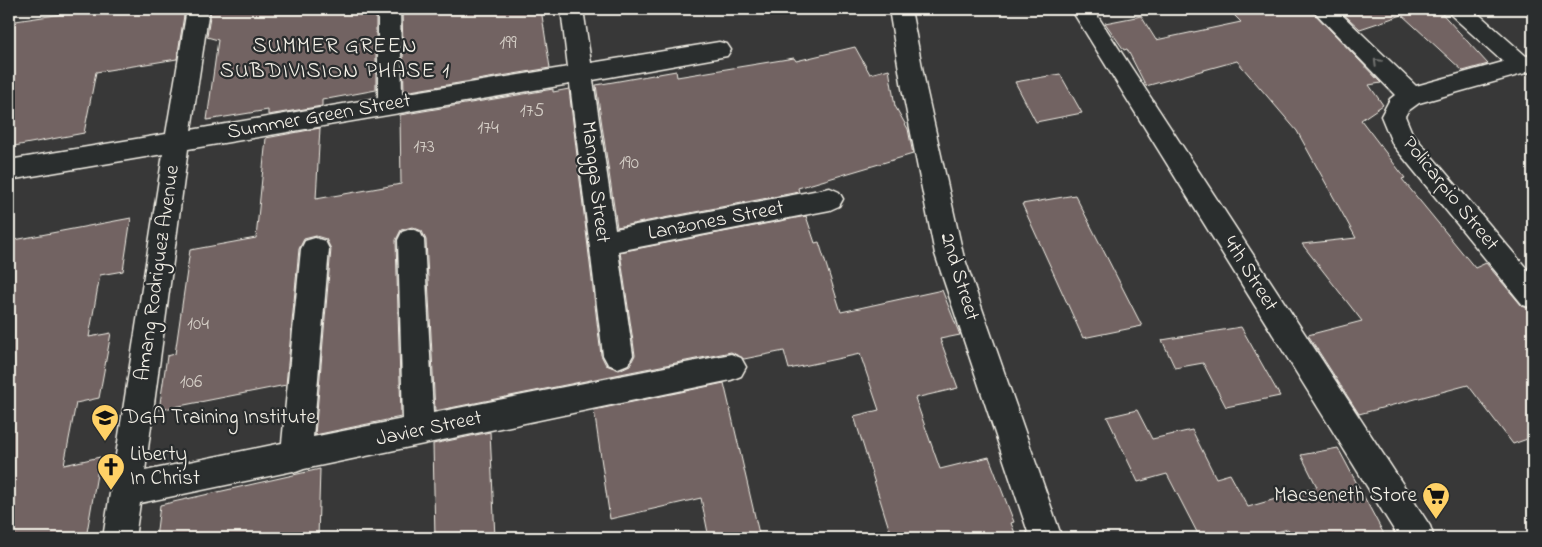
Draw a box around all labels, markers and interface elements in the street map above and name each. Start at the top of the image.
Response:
house number: 199 [499,30,517,57]
district label: SUMMER GREEN SUBDIVISION PHASE 1 [220,31,450,88]
one-way arrow [1374,59,1383,68]
street label: Summer Green Street [225,86,413,148]
house number: 175 [520,98,544,125]
house number: 174 [477,115,499,142]
street label: Mangga Street [571,119,617,245]
street label: Policarpio Street [1394,130,1506,258]
house number: 173 [413,134,435,161]
house number: 190 [619,150,639,177]
street label: Amang Rodriguez Avenue [128,162,190,383]
street label: Lanzones Street [645,193,787,249]
street label: 2nd Street [931,229,987,325]
street label: 4th Street [1215,230,1285,318]
house number: 104 [187,311,209,338]
house number: 106 [180,369,202,396]
school or university icon: DGA Training Institute [90,403,120,442]
place label: DGA Training Institute [123,403,316,435]
street label: Javier Street [373,403,485,455]
place label: Liberty In Christ [130,440,200,494]
church icon: Liberty In Christ [96,452,126,491]
place label: Macseneth Store [1274,481,1418,511]
supermarket icon: Macseneth Store [1421,481,1451,520]

